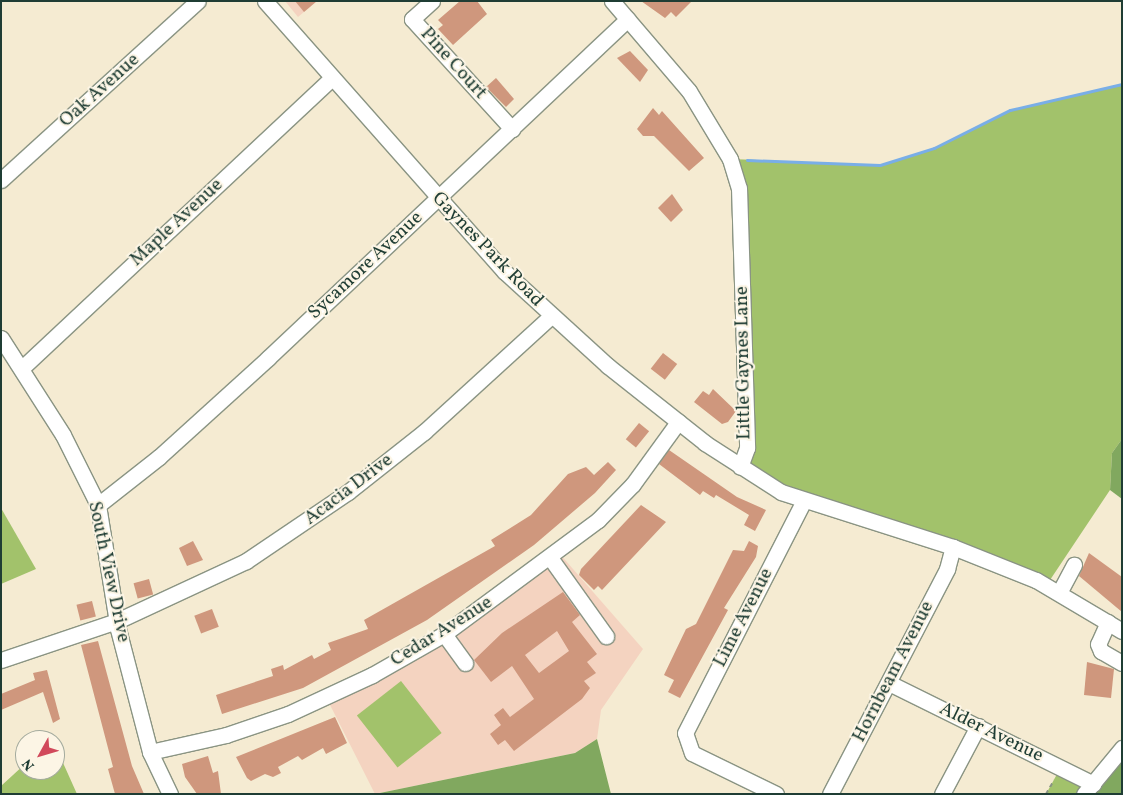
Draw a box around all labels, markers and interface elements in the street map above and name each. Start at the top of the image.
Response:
street label: Pine Court [415,23,491,105]
street label: Oak Avenue [55,49,145,133]
street label: Maple Avenue [126,174,228,272]
street label: Gaynes Park Road [426,188,548,312]
street label: Sycamore Avenue [304,207,428,325]
street label: Little Gaynes Lane [731,286,757,440]
street label: Acacia Drive [300,449,398,531]
street label: South View Drive [82,499,134,645]
street label: Lime Avenue [709,565,779,671]
street label: Cedar Avenue [387,592,497,672]
street label: Hornbeam Avenue [849,598,939,746]
street label: Alder Avenue [935,698,1047,768]
north arrow [15,730,65,780]
text: N [18,754,39,774]

